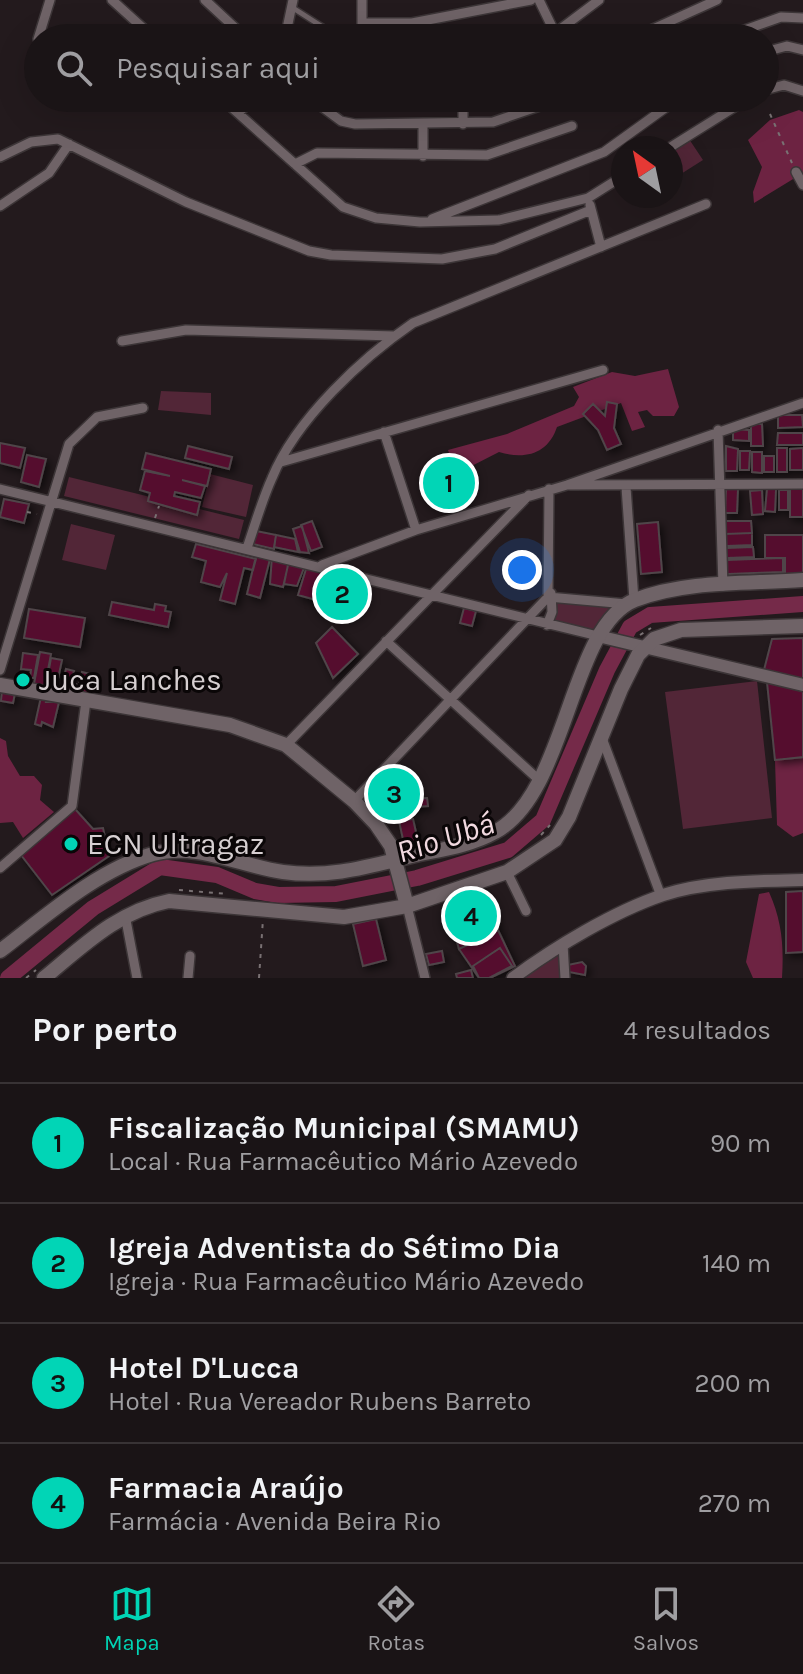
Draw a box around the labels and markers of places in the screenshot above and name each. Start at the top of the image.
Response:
pin: 1 [423,453,475,513]
pin: 2 [316,564,368,624]
place label: Juca Lanches [39,662,222,698]
marker: Juca Lanches [14,671,32,689]
pin: 3 [368,764,420,824]
place label: ECN Ultragaz [87,826,264,862]
marker: ECN Ultragaz [62,835,80,853]
pin: 4 [445,886,497,946]

